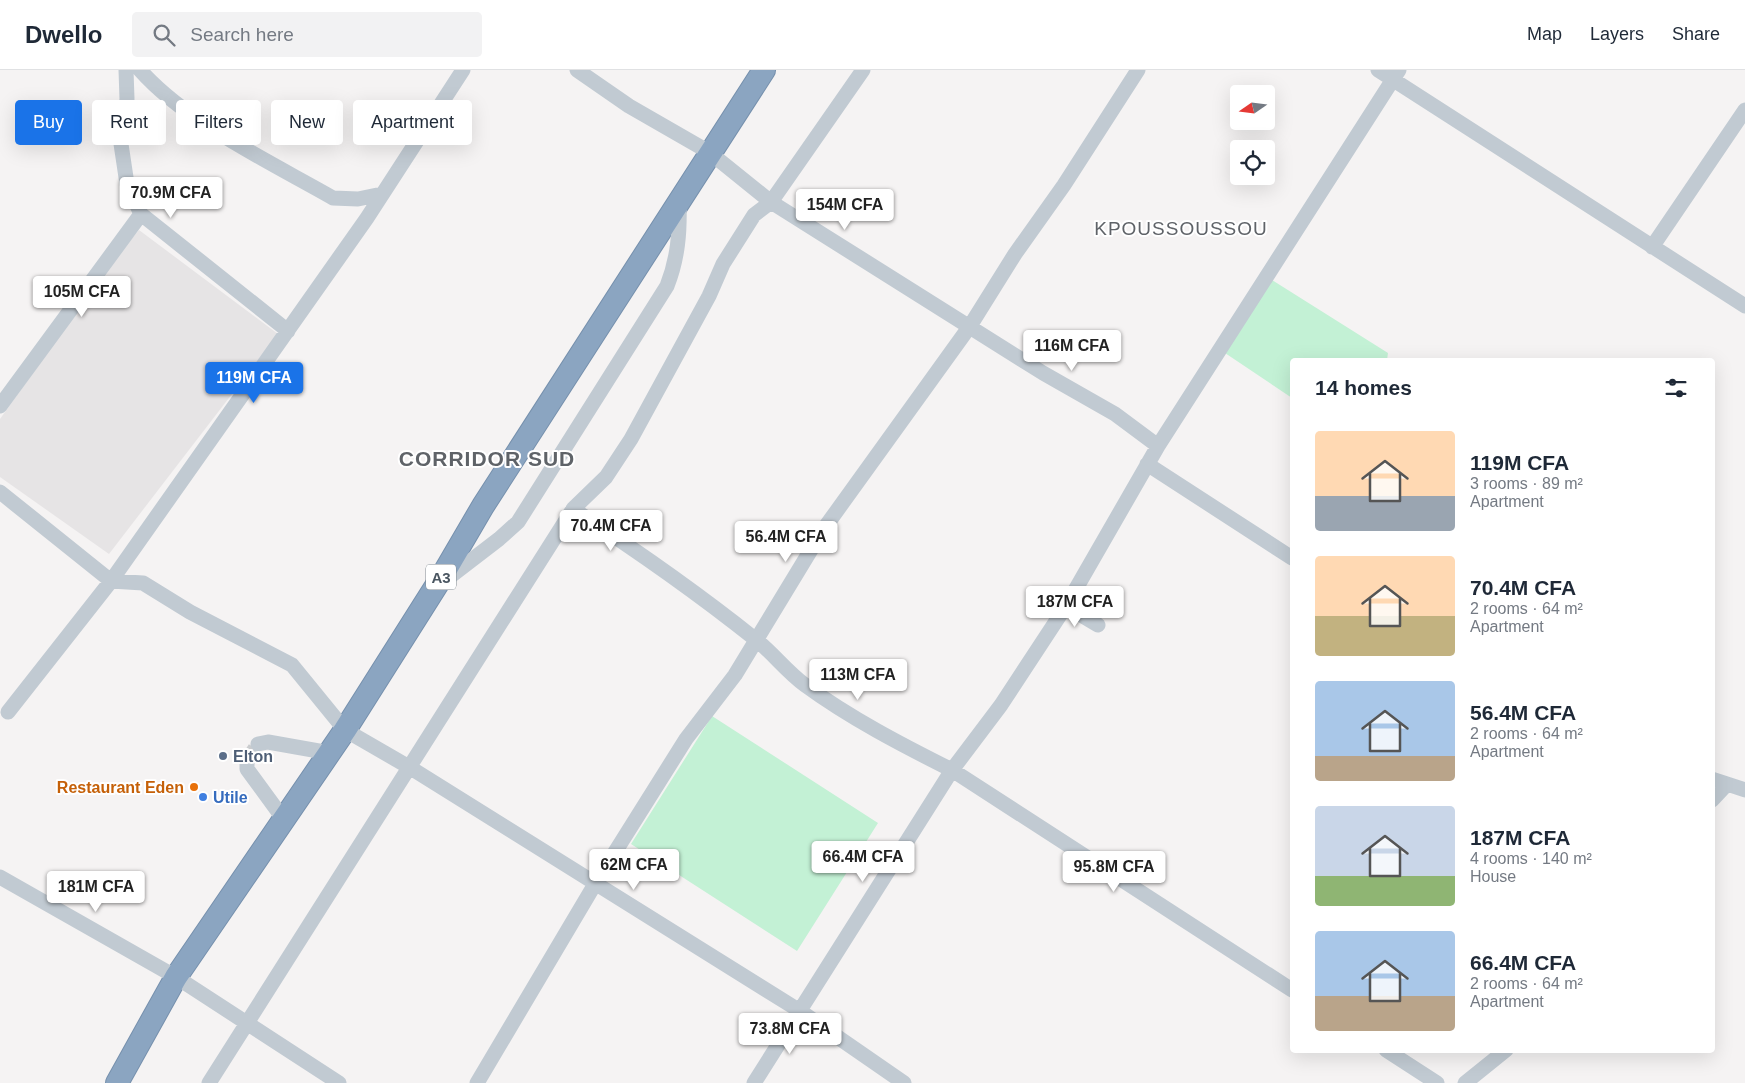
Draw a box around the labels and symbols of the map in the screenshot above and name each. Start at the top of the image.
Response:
north arrow [1230,85,1275,130]
pin: 70.9M CFA [114,176,228,219]
pin: 154M CFA [793,189,897,231]
district label: KPOUSSOUSSOU [1094,218,1268,239]
pin: 105M CFA [30,276,134,318]
pin: 116M CFA [1020,330,1124,372]
pin: 119M CFA [202,362,306,404]
district label: CORRIDOR SUD [399,447,575,470]
pin: 70.4M CFA [554,510,668,552]
pin: 56.4M CFA [729,520,843,563]
road number: A3 [426,564,456,590]
pin: 187M CFA [1023,586,1127,628]
pin: 113M CFA [806,658,910,701]
place label: Elton [233,748,273,765]
marker: Elton [217,750,229,762]
place label: Restaurant Eden [57,779,184,796]
marker: Restaurant Eden [188,781,200,793]
place label: Utile [213,789,248,806]
marker: Utile [197,791,209,803]
pin: 66.4M CFA [806,840,920,883]
pin: 62M CFA [588,848,680,891]
pin: 95.8M CFA [1057,850,1171,893]
pin: 181M CFA [44,870,148,913]
pin: 73.8M CFA [733,1012,847,1055]

